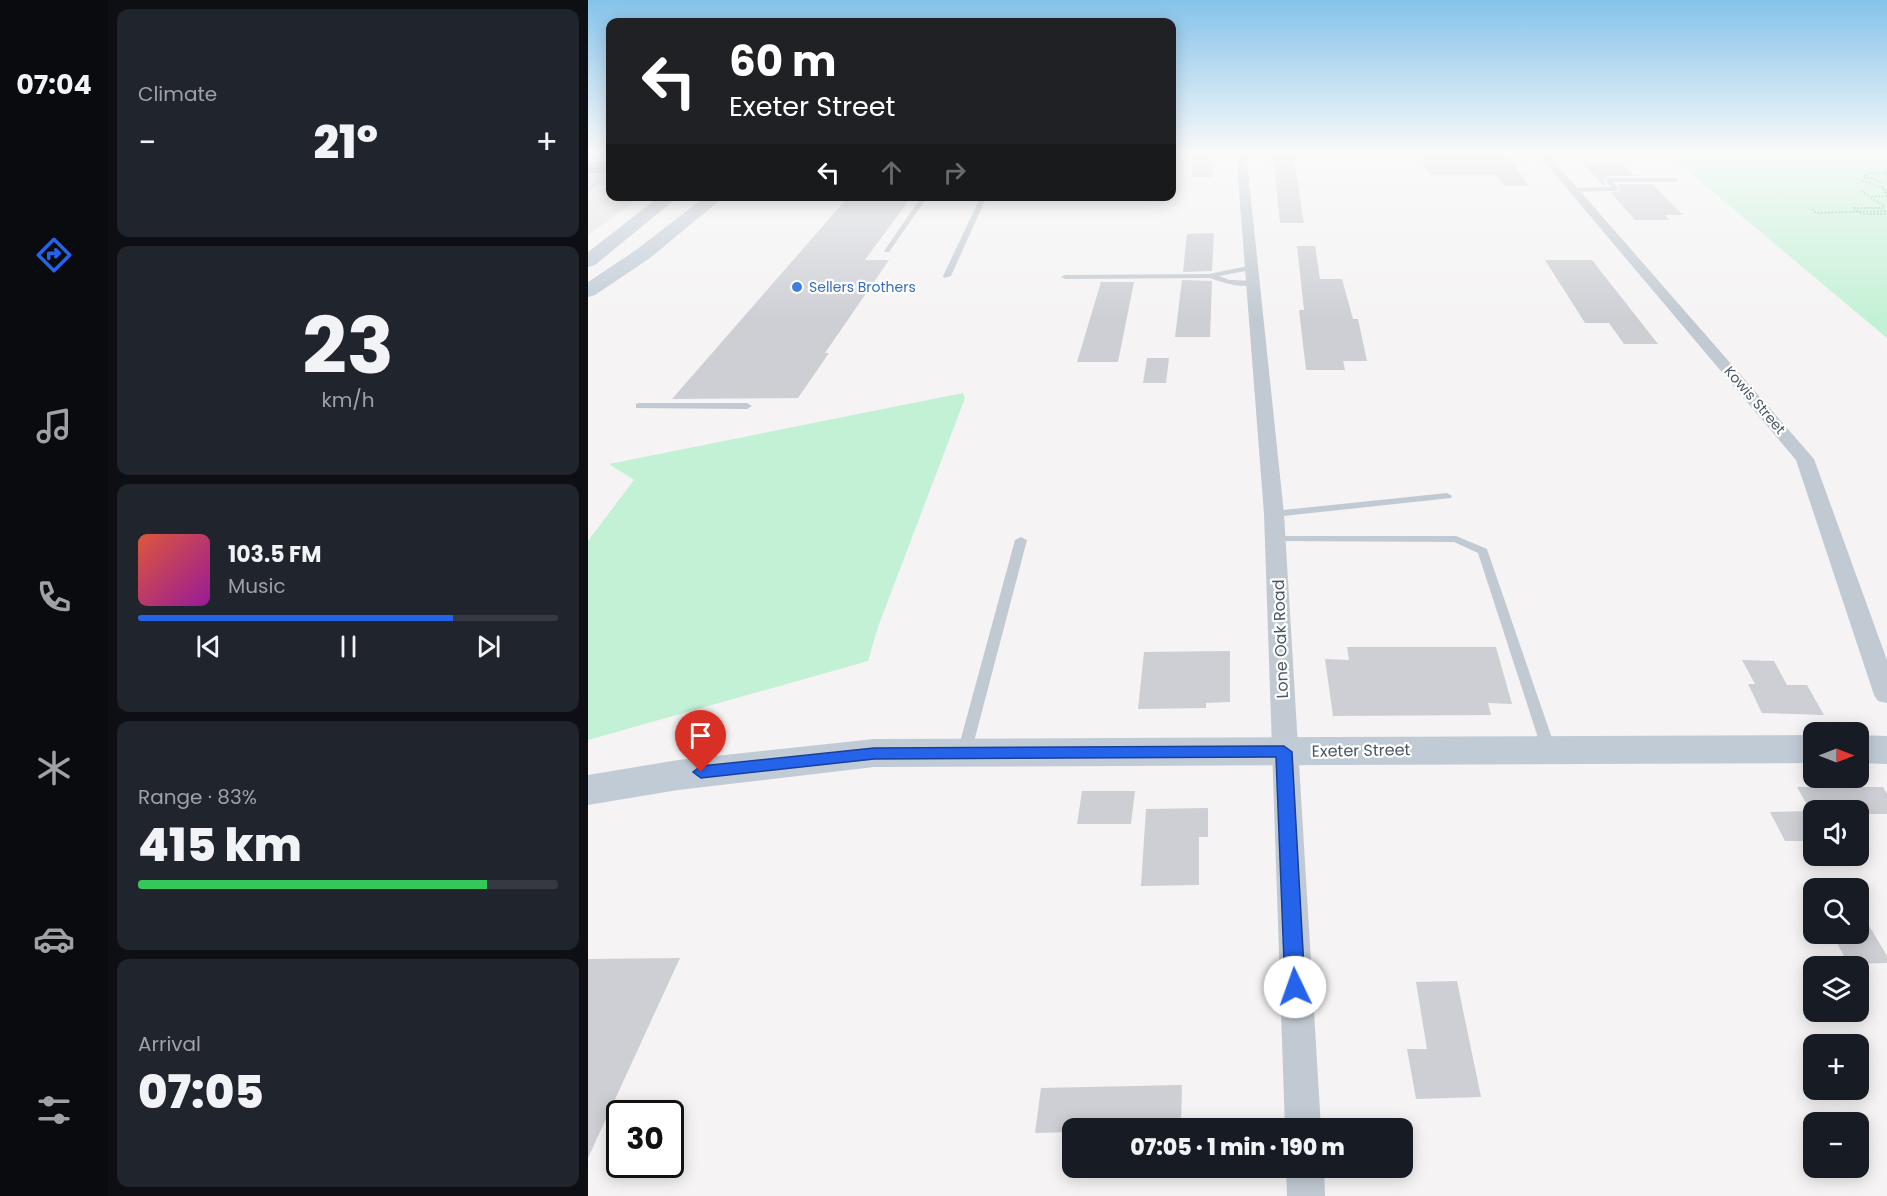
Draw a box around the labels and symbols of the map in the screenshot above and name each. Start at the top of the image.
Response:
place label: Sellers Brothers [809,277,916,297]
marker: Sellers Brothers [790,280,804,294]
street label: Kowis Street [1720,362,1790,438]
street label: Lone Oak Road [1267,579,1294,699]
pin [675,710,726,772]
north arrow [1803,722,1869,788]
street label: Exeter Street [1312,738,1411,763]
position arrow [1263,955,1327,1019]
speed limit sign: 30 [606,1100,684,1178]

